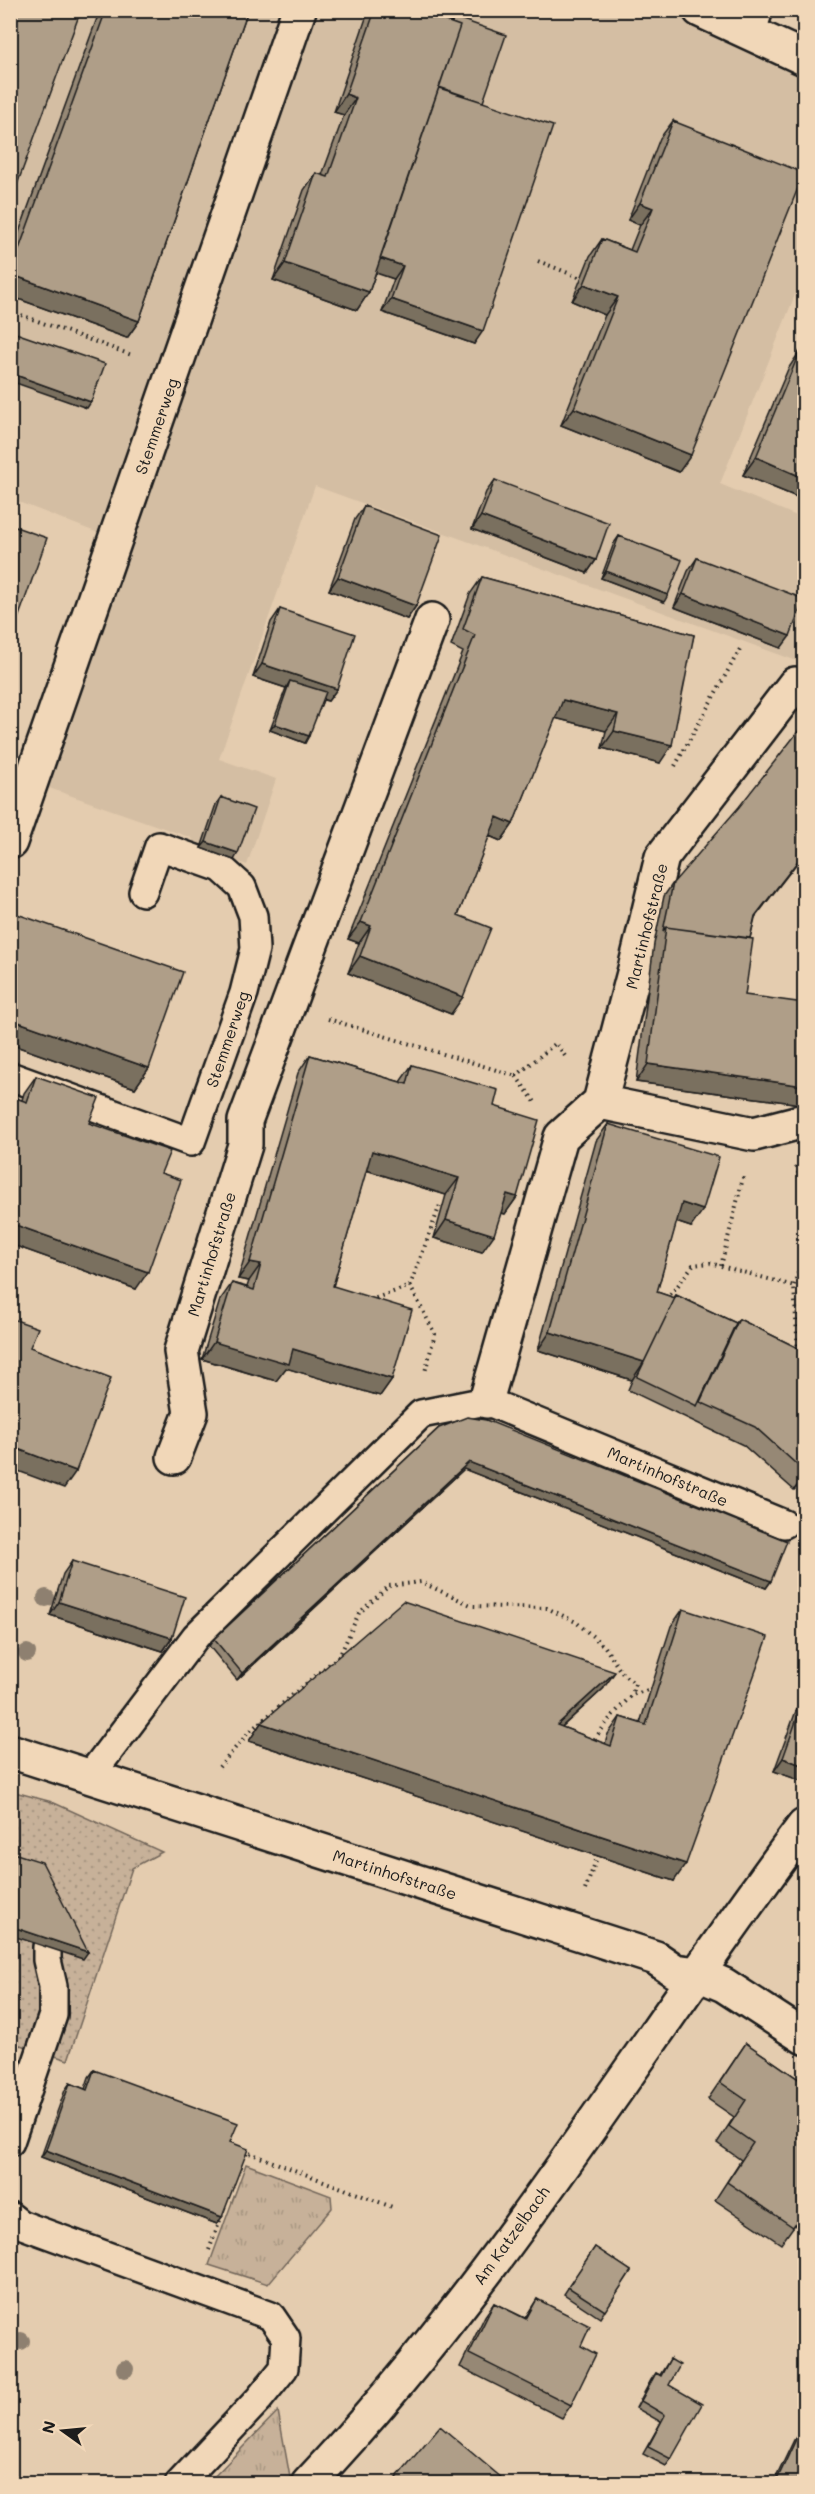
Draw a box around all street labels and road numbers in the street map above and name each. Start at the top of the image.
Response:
street label: Stemmerweg [130,375,182,477]
street label: Martinhofstraße [620,861,672,991]
street label: Stemmerweg [201,988,253,1090]
street label: Martinhofstraße [182,1189,240,1319]
street label: Martinhofstraße [604,1441,732,1511]
street label: Martinhofstraße [330,1844,460,1904]
street label: Am Katzelbach [468,2181,554,2289]

